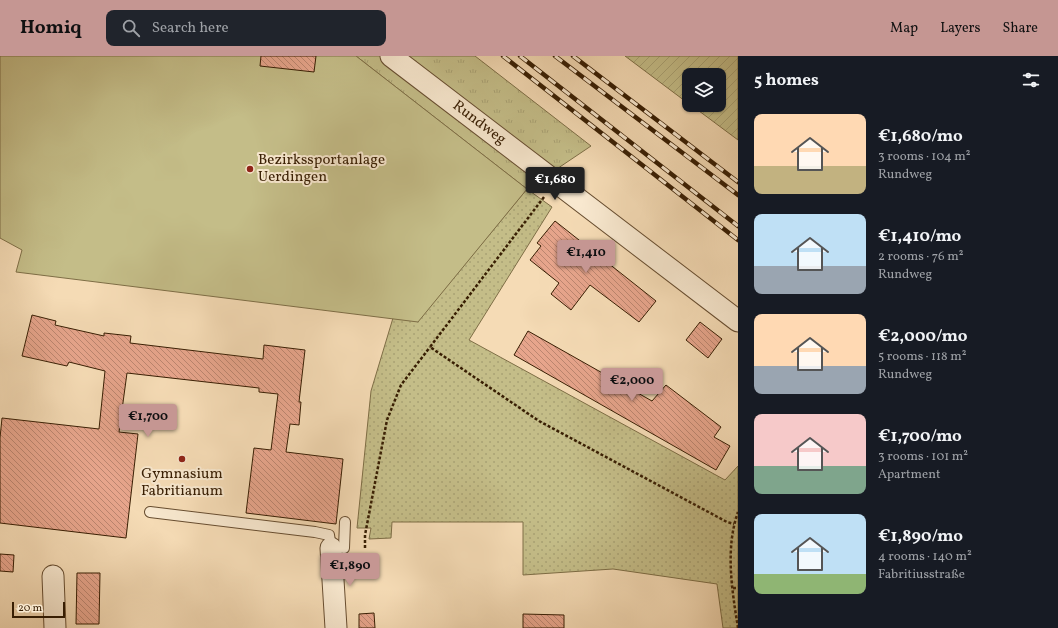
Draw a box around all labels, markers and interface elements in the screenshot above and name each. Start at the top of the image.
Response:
search box [106,10,386,46]
text: Homiq [20,15,82,41]
icon: search [120,17,142,39]
text: Search here [152,18,229,39]
text: Map [890,19,918,38]
text: Layers [940,19,980,38]
text: Share [1002,19,1038,38]
map controls [682,68,726,112]
button: layers [682,68,726,112]
text: 5 homes [754,69,819,92]
icon: filters [1020,69,1042,91]
street label: Rundweg [448,96,510,150]
text: €1,680/mo [878,125,963,148]
icon: home [786,130,834,178]
text: 3 rooms · 104 m² [878,148,971,166]
place label: Bezirkssportanlage Uerdingen [258,150,385,188]
marker: Bezirkssportanlage Uerdingen [245,164,255,174]
text: Rundweg [878,166,932,184]
pin: €1,680 [522,167,588,201]
text: €1,680 [535,171,575,189]
text: €1,410/mo [878,225,961,248]
icon: home [786,230,834,278]
pin: €1,410 [553,240,619,274]
text: €1,410 [566,244,606,262]
text: 2 rooms · 76 m² [878,248,963,266]
text: Rundweg [878,266,932,284]
text: €2,000/mo [878,325,967,348]
icon: home [786,330,834,378]
text: 5 rooms · 118 m² [878,348,967,366]
text: Rundweg [878,366,932,384]
pin: €2,000 [599,368,665,402]
text: €2,000 [610,372,654,390]
pin: €1,700 [115,404,181,438]
text: €1,700 [128,408,168,426]
text: €1,700/mo [878,425,962,448]
icon: home [786,430,834,478]
text: 3 rooms · 101 m² [878,448,968,466]
marker: Gymnasium Fabritianum [177,454,187,464]
place label: Gymnasium Fabritianum [141,464,223,502]
text: Apartment [878,466,941,484]
text: €1,890/mo [878,525,963,548]
icon: home [786,530,834,578]
text: 4 rooms · 140 m² [878,548,972,566]
pin: €1,890 [317,553,383,587]
text: €1,890 [330,557,370,575]
text: Fabritiusstraße [878,566,965,584]
scale bar [12,600,65,619]
text: 20 m [18,601,42,616]

